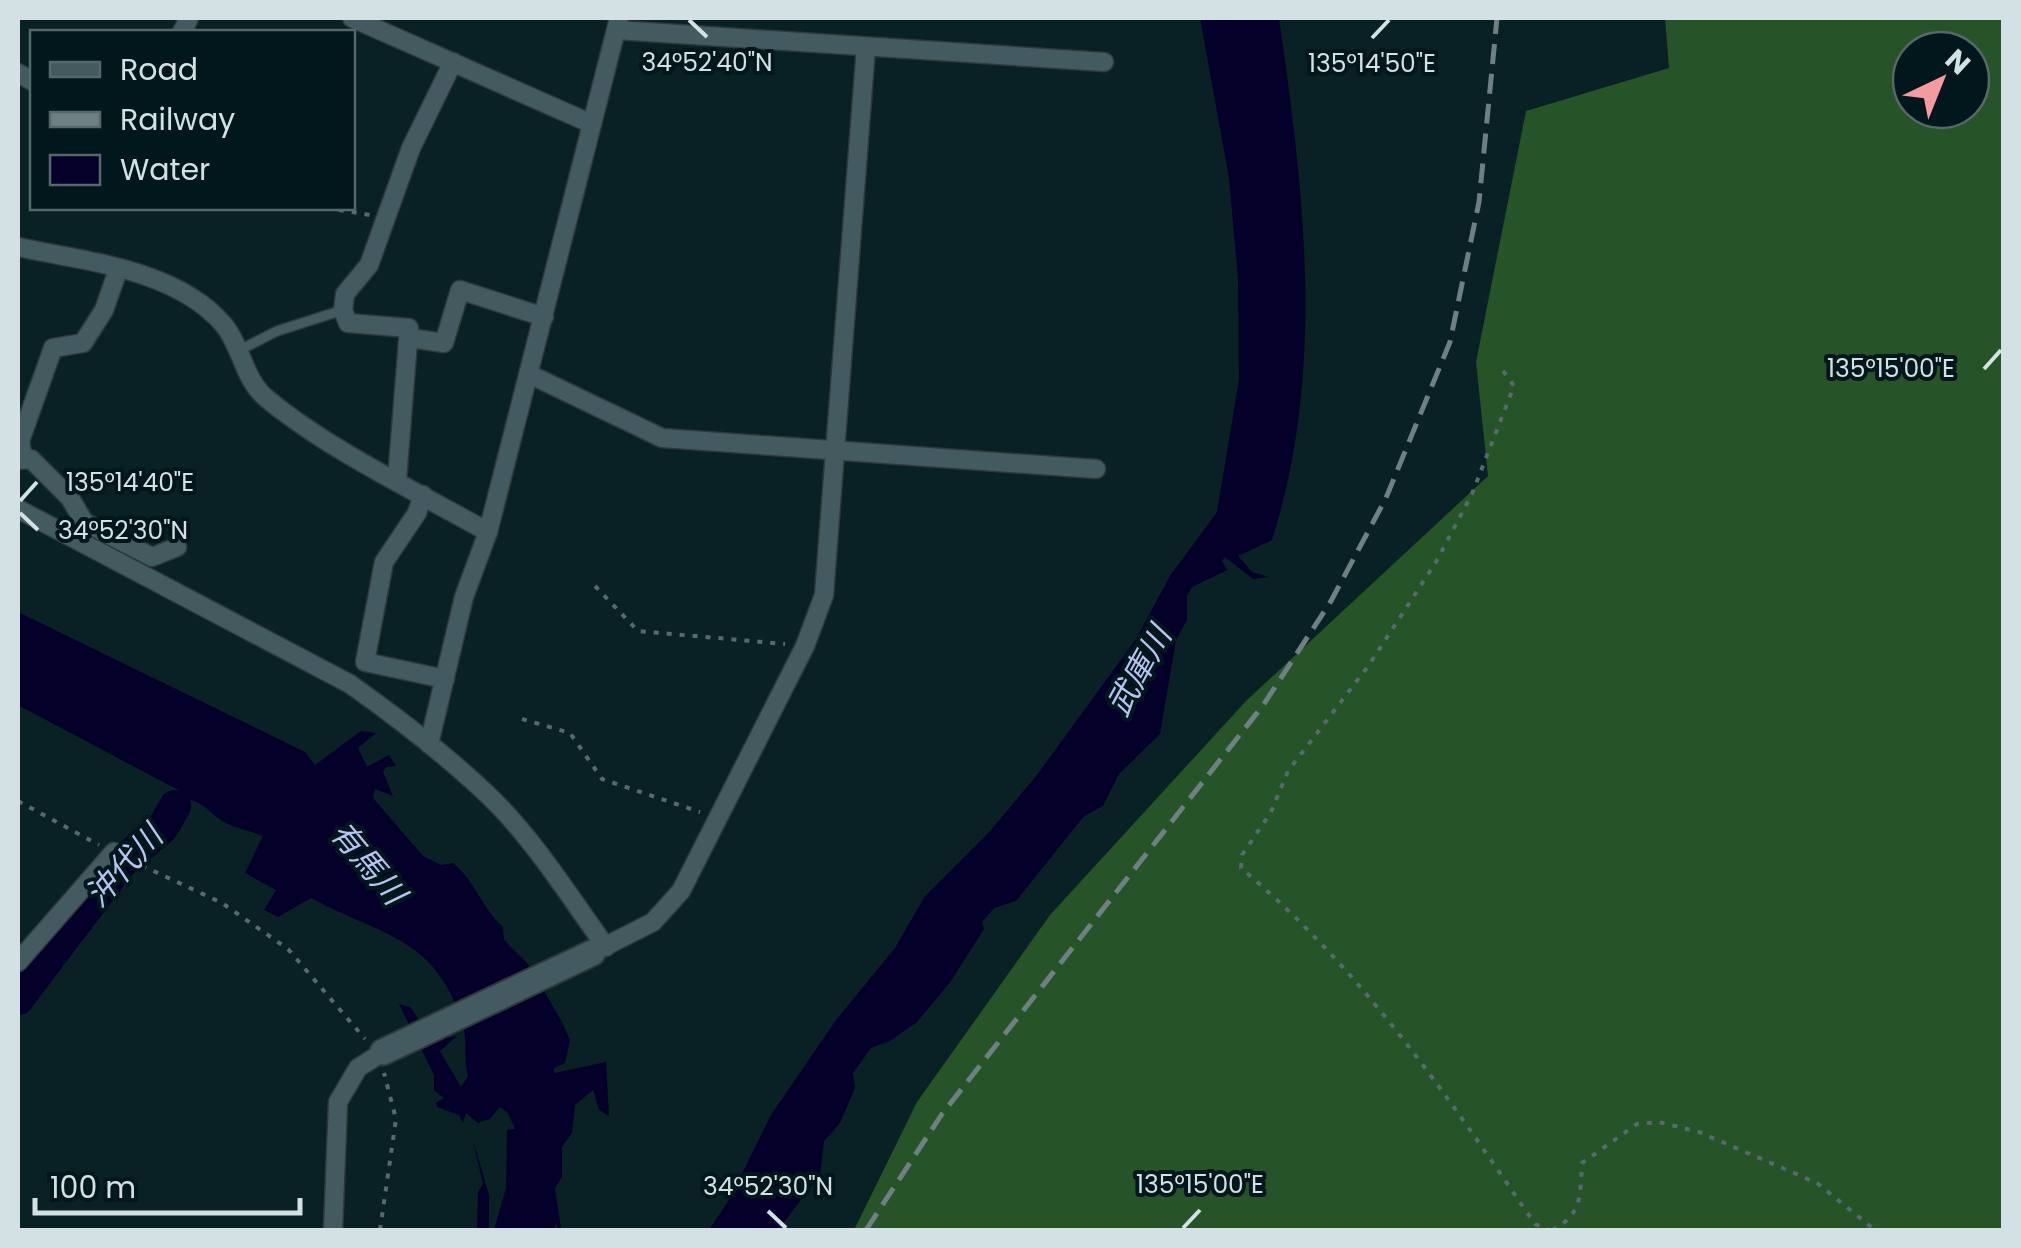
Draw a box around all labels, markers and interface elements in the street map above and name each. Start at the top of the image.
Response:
legend [30,30,355,210]
north arrow [1891,30,1991,130]
text: N [1937,41,1979,84]
text: 34°52'40"N [641,45,773,80]
text: 135°14'50"E [1308,46,1436,81]
text: Road [120,48,198,91]
text: Railway [120,98,235,141]
text: Water [120,148,210,191]
text: 135°15'00"E [1827,351,1955,386]
text: 135°14'40"E [66,465,194,500]
text: 34°52'30"N [58,513,188,548]
water label: 武庫川 [1096,615,1183,724]
water label: 有馬川 [320,811,418,916]
water label: 沖代川 [75,813,174,916]
scale bar [35,1153,300,1215]
text: 100 m [50,1166,136,1209]
text: 135°15'00"E [1136,1167,1264,1202]
text: 34°52'30"N [703,1169,833,1204]

